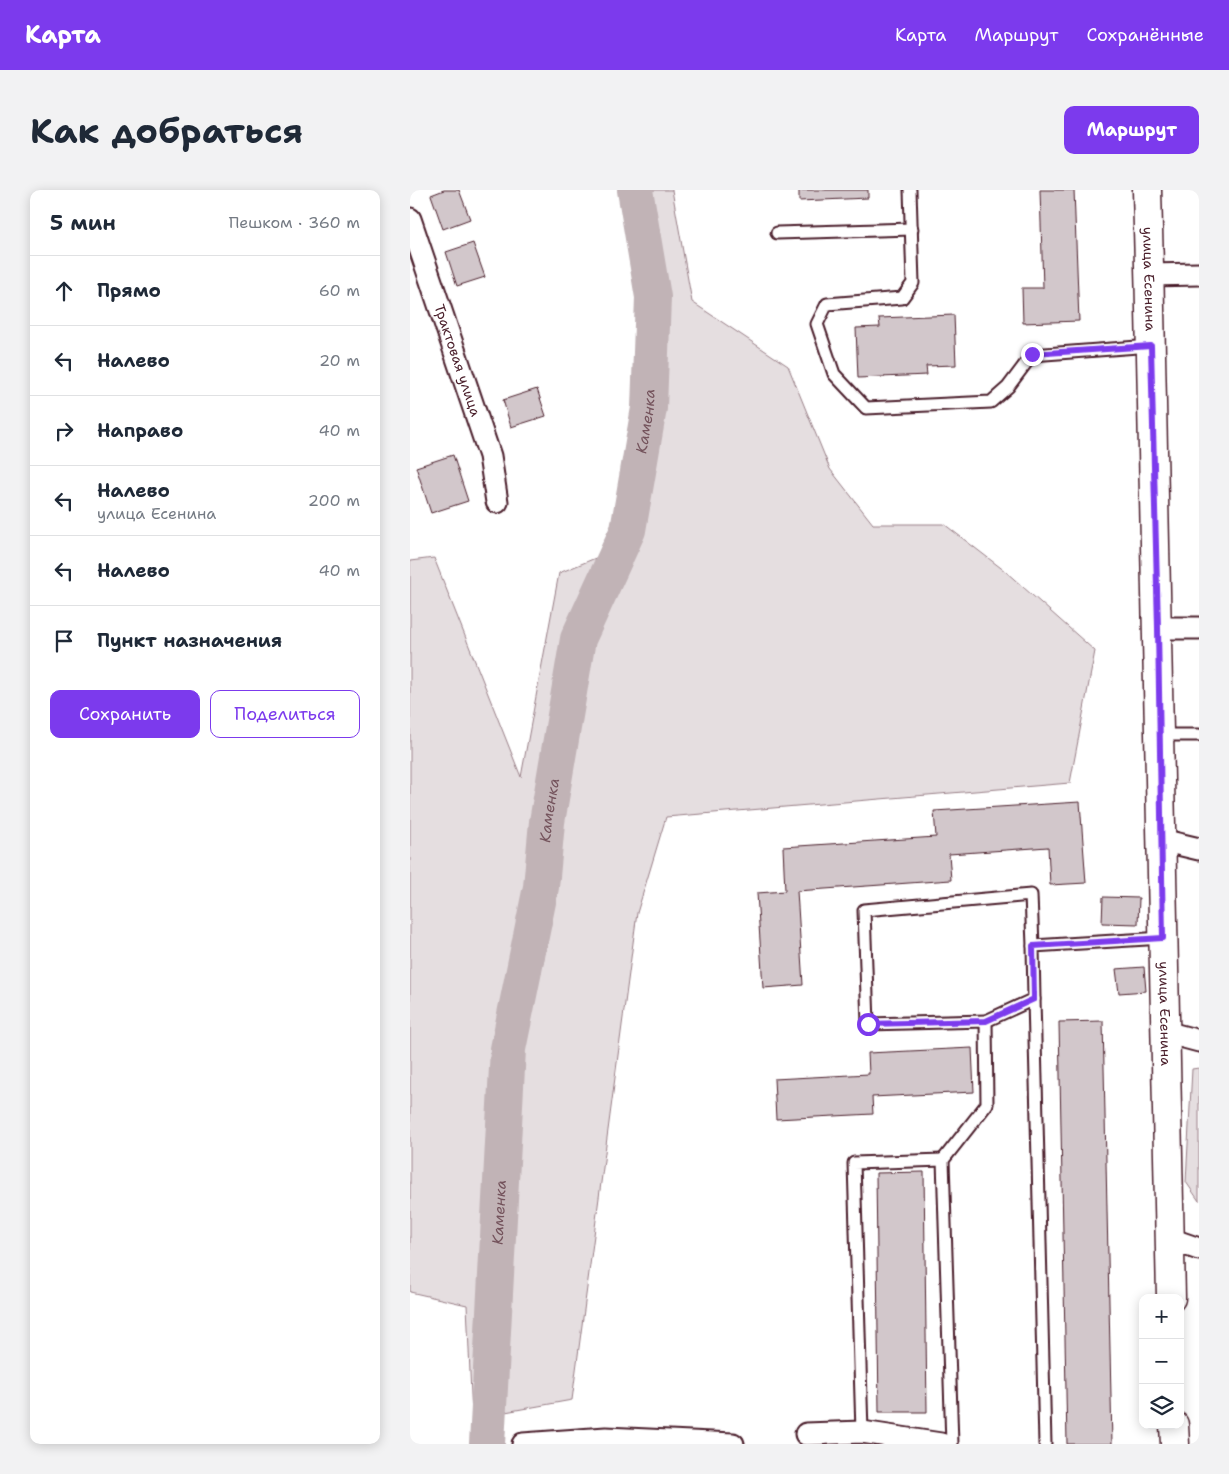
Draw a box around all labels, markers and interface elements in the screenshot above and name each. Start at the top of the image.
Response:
text: Карта [25,19,101,51]
text: Карта [895,23,946,47]
text: Маршрут [974,23,1058,47]
text: Сохранённые [1086,23,1204,47]
button: Маршрут [1064,106,1199,154]
text: Как добраться [30,107,303,154]
text: 5 мин [50,209,116,237]
text: Пешком · 360 m [229,212,360,233]
street label: улица Есенина [1139,227,1160,332]
icon: ahead [50,277,78,305]
text: Прямо [97,278,161,303]
text: 60 m [319,280,360,301]
street label: Трактовая улица [430,302,485,419]
route end [1021,343,1044,366]
icon: left [50,347,78,375]
text: Налево [97,348,170,373]
text: 20 m [319,350,360,371]
water label: Каменка [631,389,660,455]
icon: right [50,417,78,445]
text: Направо [97,418,183,443]
text: 40 m [318,420,360,441]
text: Налево [97,478,170,503]
icon: left [50,487,78,515]
text: 200 m [308,490,360,511]
text: улица Есенина [97,503,216,524]
icon: left [50,557,78,585]
text: Налево [97,558,170,583]
text: 40 m [318,560,360,581]
icon: arrive [50,627,78,655]
text: Пункт назначения [97,628,282,653]
button: Сохранить [50,690,200,738]
button: Поделиться [210,690,360,738]
water label: Каменка [535,777,564,844]
street label: улица Есенина [1155,961,1175,1066]
route start [857,1013,880,1036]
water label: Каменка [488,1179,511,1245]
map controls [1139,1294,1184,1429]
button: + [1139,1294,1184,1339]
button: − [1139,1339,1184,1384]
button: layers [1139,1384,1184,1429]

